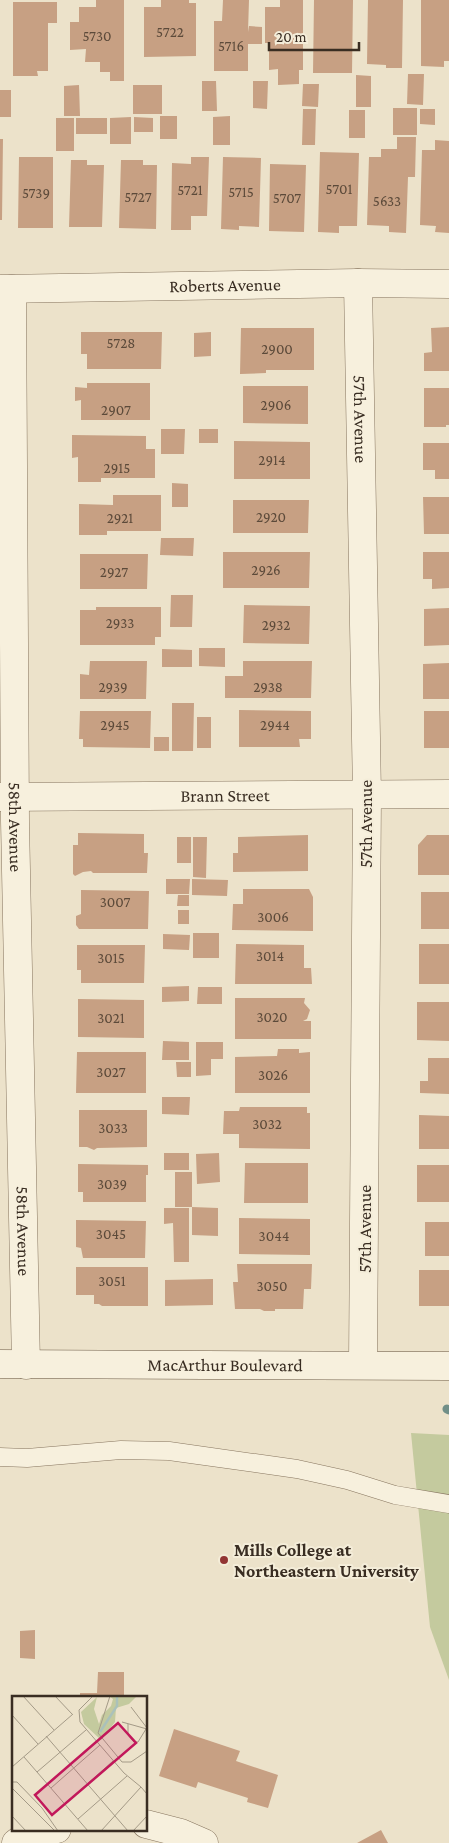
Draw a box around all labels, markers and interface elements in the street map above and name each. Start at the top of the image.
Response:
scale bar [269,20,359,52]
house number: 5722 [156,24,184,40]
house number: 5730 [82,28,112,44]
text: 20 m [276,29,307,45]
house number: 5716 [218,38,244,54]
house number: 5701 [326,181,352,197]
house number: 5721 [177,182,203,198]
house number: 5715 [228,184,254,200]
house number: 5739 [22,185,50,201]
house number: 5727 [124,189,152,205]
house number: 5707 [273,190,301,206]
house number: 5633 [373,193,401,209]
street label: Roberts Avenue [169,274,281,296]
house number: 5728 [107,335,135,351]
house number: 2900 [261,341,293,357]
street label: 57th Avenue [350,375,371,463]
house number: 2906 [261,397,291,413]
house number: 2907 [101,402,131,418]
house number: 2914 [258,452,286,468]
house number: 2915 [104,460,130,476]
house number: 2920 [256,509,286,525]
house number: 2921 [107,510,133,526]
house number: 2926 [251,562,281,578]
house number: 2927 [100,564,128,580]
house number: 2933 [106,615,134,631]
house number: 2932 [262,617,290,633]
house number: 2939 [98,679,128,695]
house number: 2938 [253,679,283,695]
house number: 2945 [100,717,130,733]
house number: 2944 [260,717,290,733]
street label: 57th Avenue [356,780,376,868]
street label: 58th Avenue [5,782,26,872]
street label: Brann Street [180,785,271,806]
house number: 3007 [100,894,130,910]
house number: 3006 [257,909,289,925]
house number: 3014 [256,948,284,964]
house number: 3015 [97,950,125,966]
house number: 3020 [256,1009,288,1025]
house number: 3021 [97,1010,125,1026]
house number: 3027 [96,1064,126,1080]
house number: 3026 [258,1067,288,1083]
house number: 3032 [252,1116,282,1132]
house number: 3033 [98,1120,128,1136]
house number: 3039 [97,1176,127,1192]
street label: 57th Avenue [355,1185,375,1273]
street label: 58th Avenue [12,1186,34,1276]
house number: 3045 [96,1226,126,1242]
house number: 3044 [259,1228,289,1244]
house number: 3051 [98,1273,126,1289]
house number: 3050 [256,1278,288,1294]
street label: MacArthur Boulevard [147,1355,303,1375]
place label: Mills College at Northeastern University [234,1540,419,1581]
marker: Mills College at Northeastern University [218,1554,230,1566]
inset map [12,1696,148,1830]

